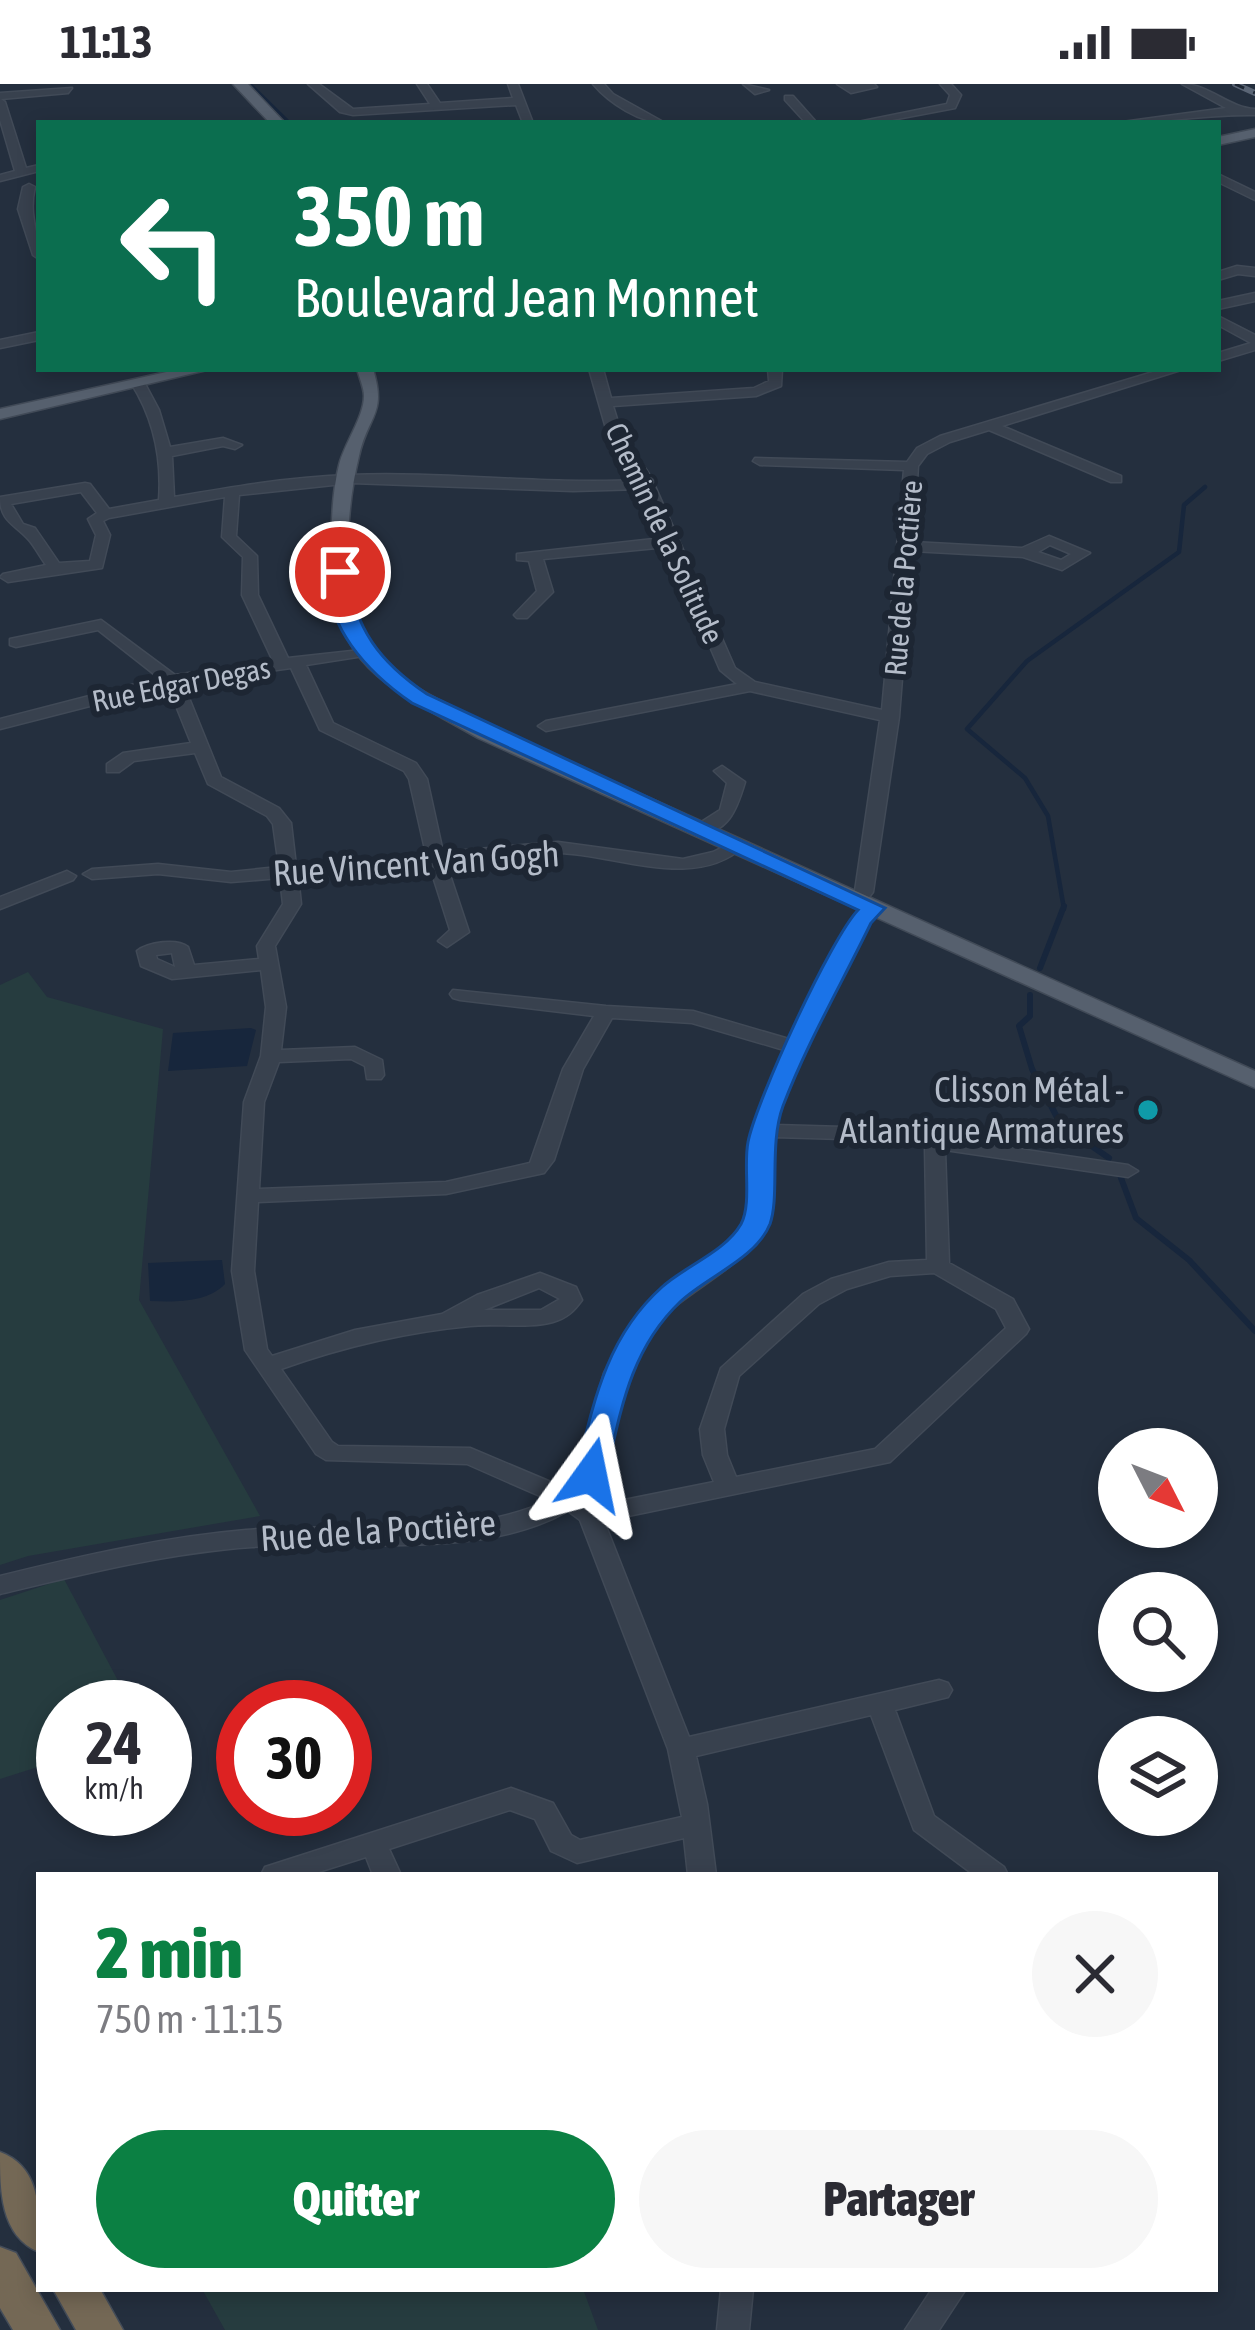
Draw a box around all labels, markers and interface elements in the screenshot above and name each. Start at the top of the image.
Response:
text: 11:13 [60,16,153,68]
icon: left [96,168,252,324]
text: 350 m [294,168,484,264]
text: Boulevard Jean Monnet [294,267,759,328]
street label: Chemin de la Solitude [599,417,731,649]
street label: Rue de la Poctière [878,479,928,677]
pin [289,521,391,623]
icon: arrive [307,539,373,605]
street label: Rue Edgar Degas [89,650,273,718]
street label: Rue Vincent Van Gogh [271,832,561,894]
place label: Clisson Métal - Atlantique Armatures [840,1068,1124,1151]
marker: Clisson Métal - Atlantique Armatures [1135,1097,1161,1123]
position arrow [528,1412,654,1538]
north arrow [1098,1428,1218,1548]
map controls [1098,1428,1218,1836]
street label: Rue de la Poctière [259,1501,497,1559]
button: search [1098,1572,1218,1692]
speed limit sign: 30 [216,1680,372,1836]
text: 24 [86,1708,142,1777]
button: layers [1098,1716,1218,1836]
text: km/h [84,1771,144,1805]
text: 2 min [96,1911,243,1993]
button: close [1032,1911,1158,2037]
text: 750 m · 11:15 [96,1997,284,2041]
button: Quitter [96,2130,615,2268]
button: Partager [639,2130,1158,2268]

